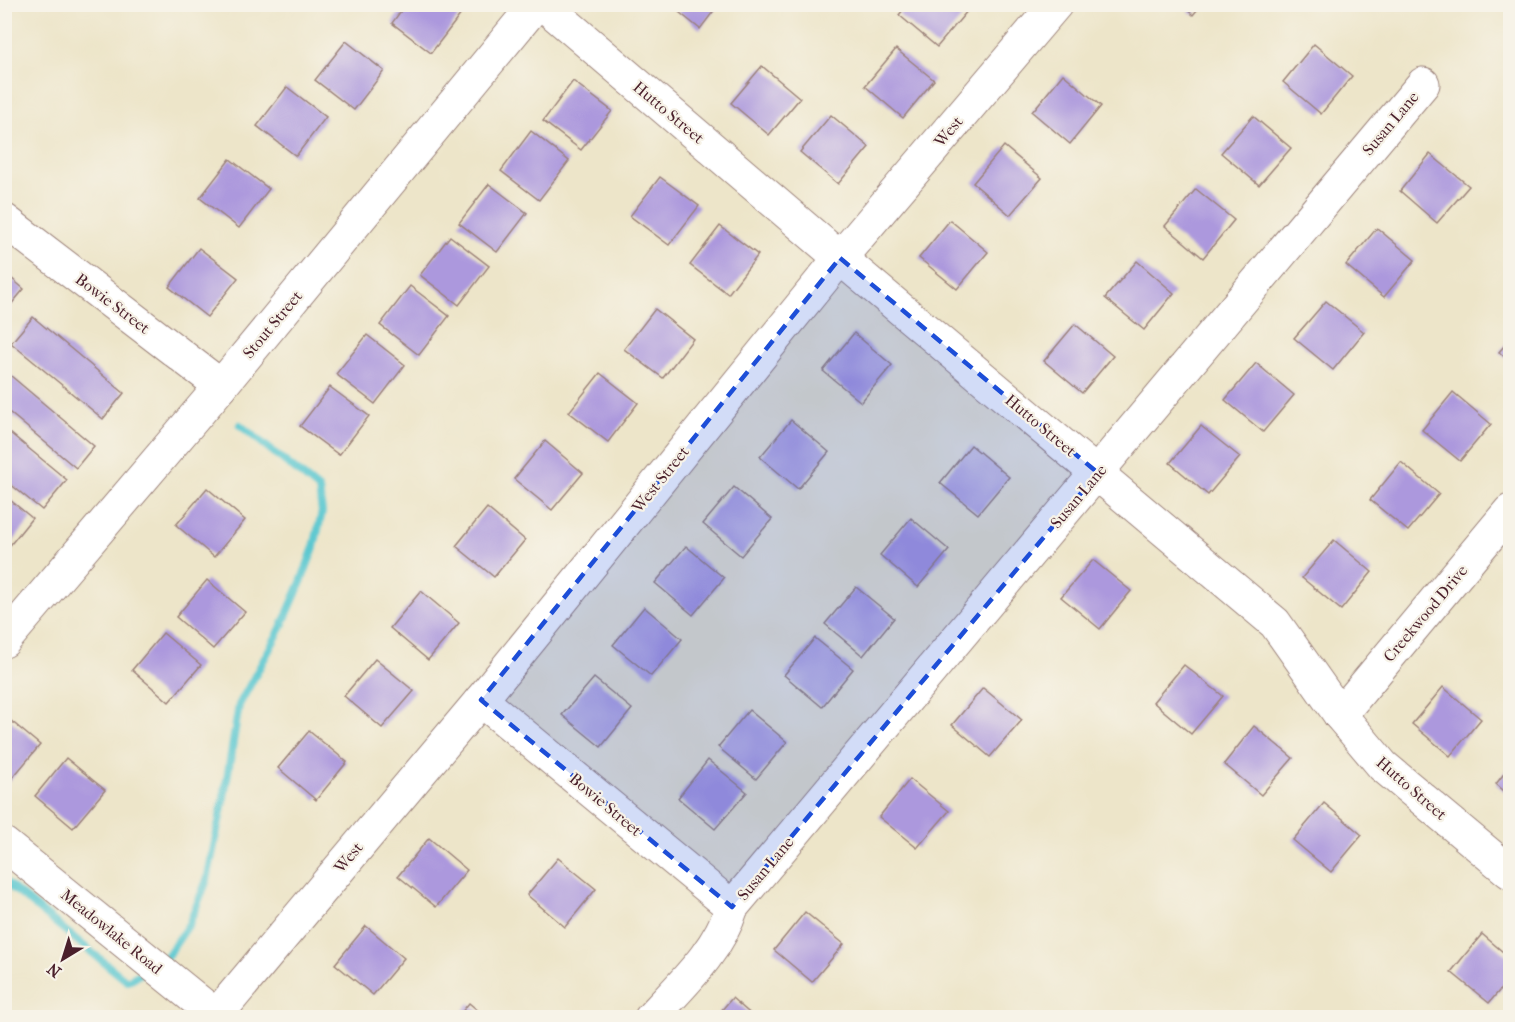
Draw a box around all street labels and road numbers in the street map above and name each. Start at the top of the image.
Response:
street label: Hutto Street [629,77,708,148]
street label: Susan Lane [1358,87,1423,159]
street label: West [929,112,967,151]
street label: Bowie Street [72,269,154,338]
street label: Stout Street [239,286,306,362]
street label: Hutto Street [1001,390,1080,461]
street label: West Street [627,442,693,517]
street label: Susan Lane [1046,460,1111,532]
street label: Creekwood Drive [1379,561,1471,666]
street label: Hutto Street [1373,753,1451,824]
street label: Bowie Street [566,769,646,840]
street label: Susan Lane [733,832,798,904]
street label: West [329,838,367,877]
street label: Meadowlake Road [57,885,166,978]

